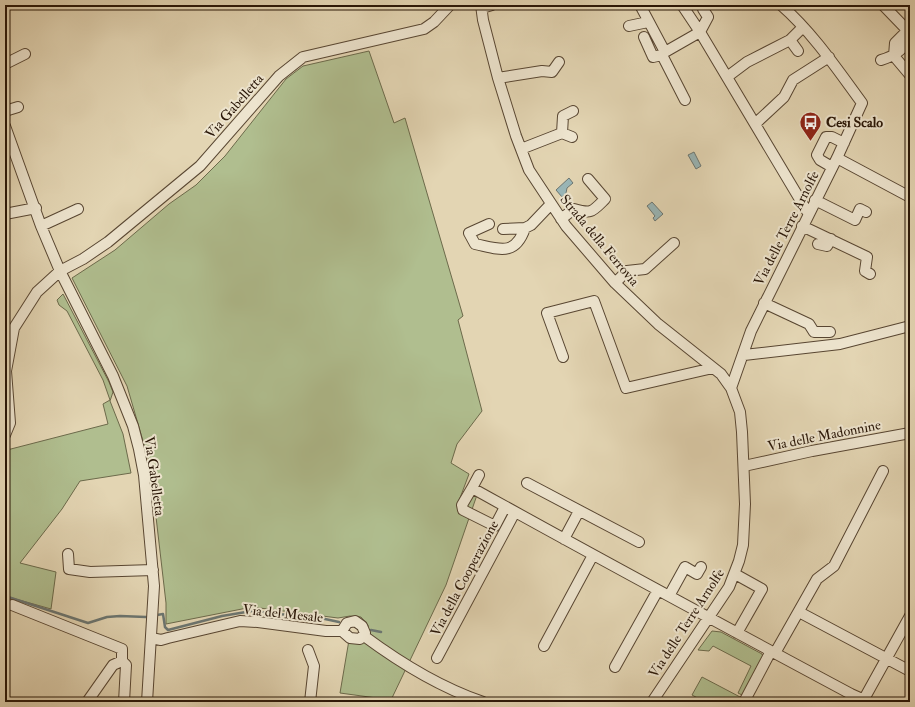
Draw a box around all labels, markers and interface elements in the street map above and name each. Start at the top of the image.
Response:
street label: Via Gabelletta [202,70,267,142]
bus stop icon: Cesi Scalo [798,109,824,142]
place label: Cesi Scalo [826,114,883,131]
street label: Via delle Terre Arnolfe [750,168,823,288]
street label: Strada della Ferrovia [556,191,643,290]
street label: Via delle Madonnine [766,416,882,455]
street label: Via Gabelletta [140,435,169,517]
street label: Via della Cooperazione [427,517,503,640]
street label: Via delle Terre Arnolfe [645,565,728,681]
street label: Via del Mesale [242,601,324,626]

